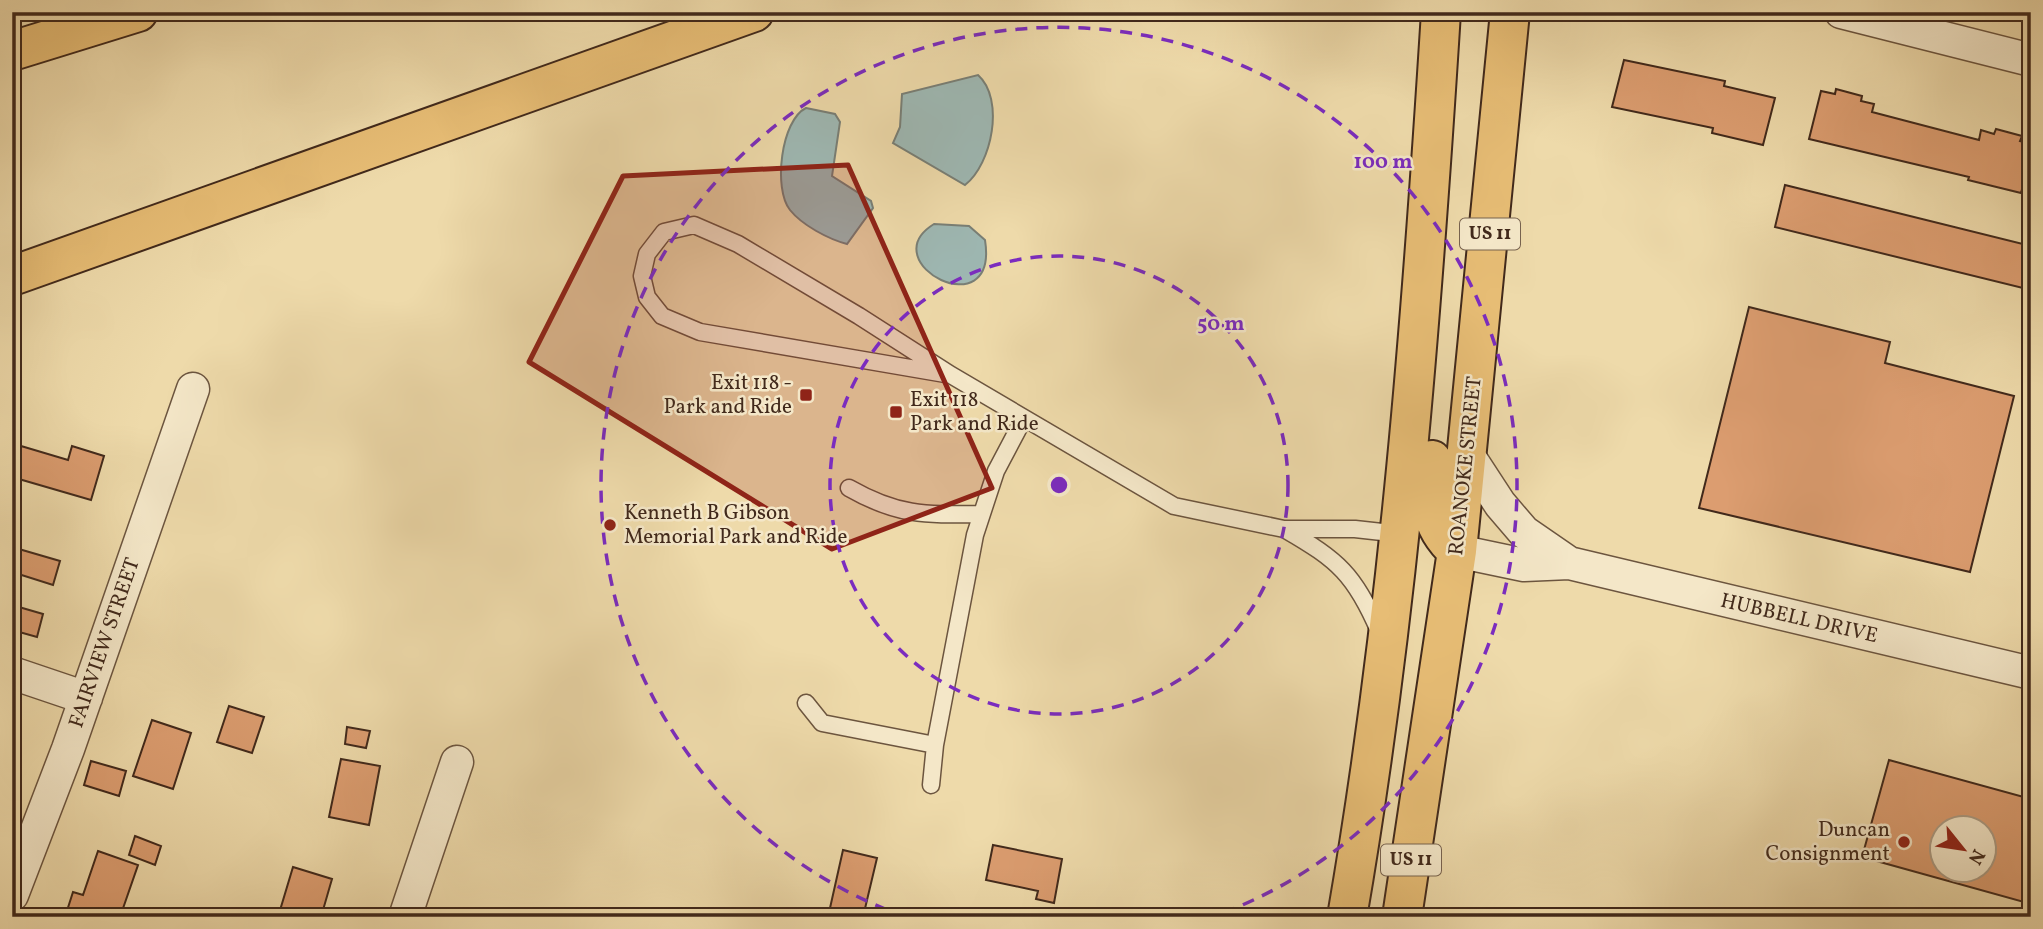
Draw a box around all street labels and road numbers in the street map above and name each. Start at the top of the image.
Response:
road number: US 11 [1460,218,1520,250]
street label: ROANOKE STREET [1442,375,1490,557]
street label: FAIRVIEW STREET [62,554,148,732]
street label: HUBBELL DRIVE [1717,587,1881,651]
road number: US 11 [1381,845,1441,876]

